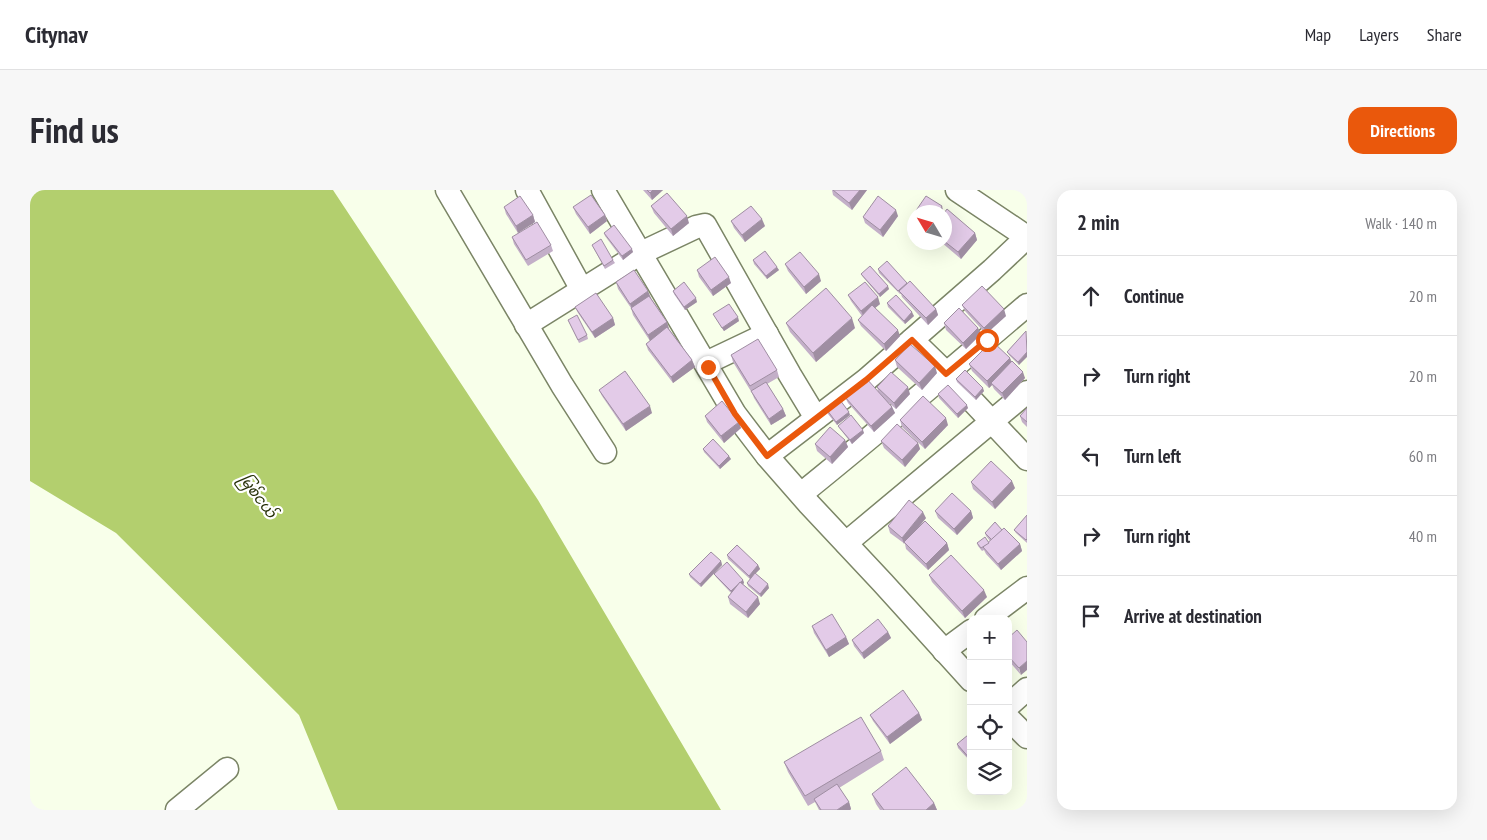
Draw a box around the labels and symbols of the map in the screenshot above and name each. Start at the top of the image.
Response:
north arrow [907,205,952,250]
route start [976,329,999,352]
route end [697,356,720,379]
water label: မြစ်ငယ် [233,469,283,525]

